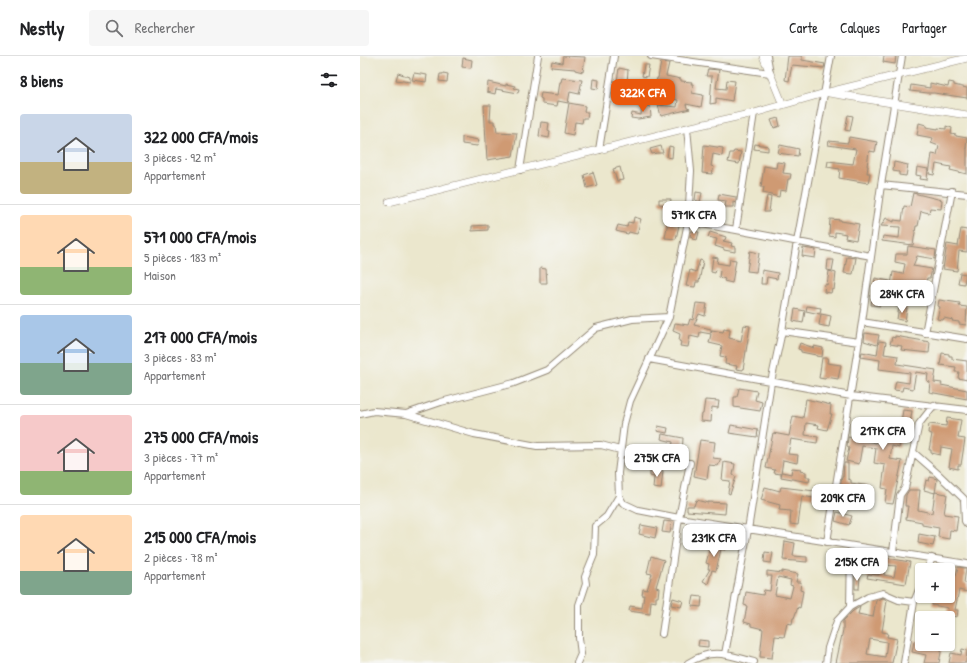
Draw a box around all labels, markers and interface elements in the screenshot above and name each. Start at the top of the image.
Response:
search box [89,10,369,46]
text: Nestly [20,15,65,41]
icon: search [103,17,125,39]
text: Rechercher [135,17,195,38]
text: Carte [789,18,818,37]
text: Calques [840,18,880,37]
text: Partager [902,18,947,37]
text: 8 biens [20,69,63,92]
icon: filters [318,69,340,91]
pin: 322K CFA [602,79,684,113]
text: 322K CFA [620,83,666,101]
text: 322 000 CFA/mois [144,125,258,148]
icon: home [52,130,100,178]
text: 3 pièces · 92 m² [144,148,216,166]
text: Appartement [144,166,206,184]
pin: 571K CFA [653,201,735,235]
text: 571K CFA [672,205,716,223]
text: 571 000 CFA/mois [144,225,256,248]
icon: home [52,231,100,279]
text: 5 pièces · 183 m² [144,248,221,266]
text: Maison [144,266,176,284]
pin: 284K CFA [861,280,943,314]
text: 284K CFA [880,284,924,302]
text: 217 000 CFA/mois [144,325,257,348]
icon: home [52,331,100,379]
text: 3 pièces · 83 m² [144,348,217,366]
text: Appartement [144,366,206,384]
pin: 217K CFA [842,417,924,451]
text: 217K CFA [860,421,906,439]
text: 275 000 CFA/mois [144,425,258,448]
icon: home [52,431,100,479]
pin: 275K CFA [616,444,698,478]
text: 3 pièces · 77 m² [144,448,218,466]
text: 275K CFA [634,448,680,466]
text: Appartement [144,466,206,484]
pin: 209K CFA [802,484,884,518]
text: 209K CFA [821,488,865,506]
pin: 231K CFA [673,524,755,558]
text: 215 000 CFA/mois [144,525,256,548]
text: 231K CFA [692,528,736,546]
icon: home [52,531,100,579]
text: 2 pièces · 78 m² [144,548,217,566]
pin: 215K CFA [816,548,898,582]
text: 215K CFA [835,552,879,570]
map controls [915,563,955,651]
button: + [915,563,955,603]
text: Appartement [144,566,206,584]
button: − [915,611,955,651]

